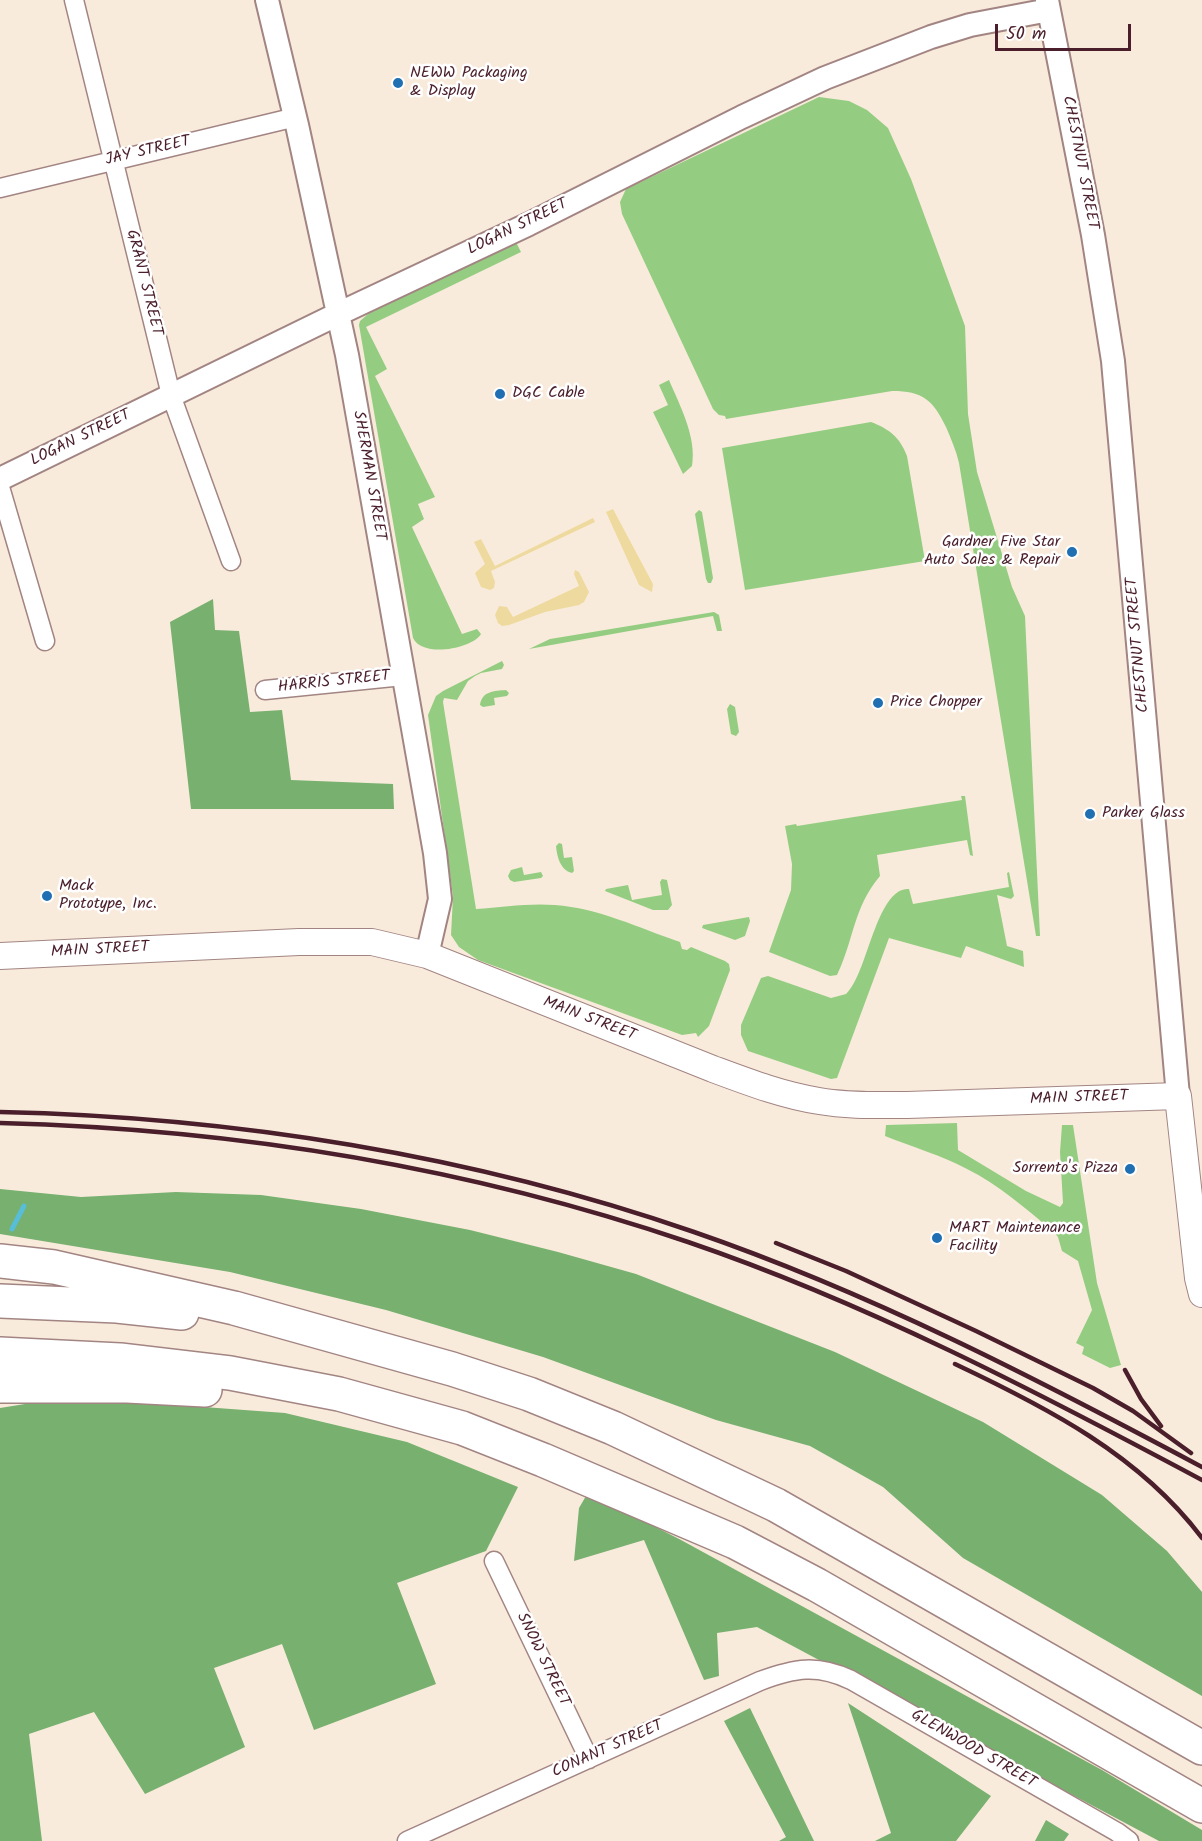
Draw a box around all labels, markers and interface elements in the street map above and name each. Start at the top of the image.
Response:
scale bar [998,12,1134,50]
text: 50 m [1006,20,1046,49]
place label: NEWW Packaging & Display [410,64,527,102]
marker: NEWW Packaging & Display [391,76,405,90]
street label: CHESTNUT STREET [1057,95,1101,231]
street label: JAY STREET [104,133,192,171]
street label: LOGAN STREET [465,195,571,261]
street label: GRANT STREET [121,228,165,338]
place label: DGC Cable [512,384,585,404]
marker: DGC Cable [493,387,507,401]
street label: LOGAN STREET [28,406,134,472]
street label: SHERMAN STREET [347,410,389,542]
place label: Gardner Five Star Auto Sales & Repair [924,533,1060,571]
marker: Gardner Five Star Auto Sales & Repair [1065,545,1079,559]
street label: CHESTNUT STREET [1124,577,1154,713]
street label: HARRIS STREET [277,668,391,698]
place label: Price Chopper [890,693,982,713]
marker: Price Chopper [871,696,885,710]
place label: Parker Glass [1102,804,1185,824]
marker: Parker Glass [1083,807,1097,821]
place label: Mack Prototype, Inc. [59,877,157,915]
marker: Mack Prototype, Inc. [40,889,54,903]
street label: MAIN STREET [50,939,150,963]
street label: MAIN STREET [540,993,638,1047]
street label: MAIN STREET [1030,1088,1128,1110]
place label: Sorrento's Pizza [1013,1159,1118,1179]
marker: Sorrento's Pizza [1123,1162,1137,1176]
place label: MART Maintenance Facility [949,1219,1080,1257]
marker: MART Maintenance Facility [930,1231,944,1245]
street label: SNOW STREET [511,1610,573,1710]
street label: GLENWOOD STREET [907,1706,1039,1794]
street label: CONANT STREET [550,1717,666,1783]

